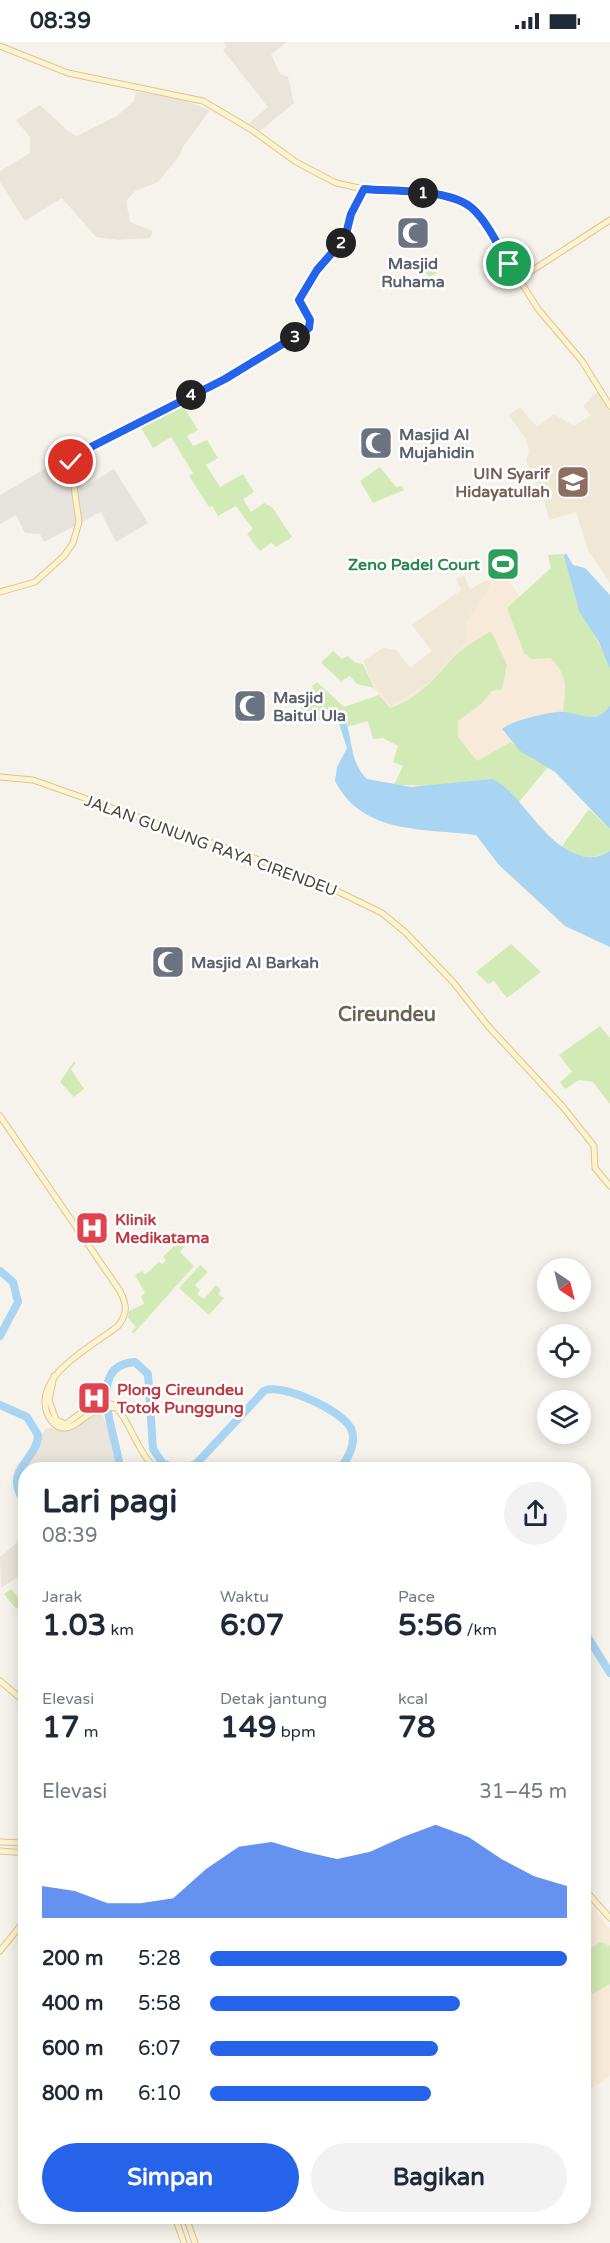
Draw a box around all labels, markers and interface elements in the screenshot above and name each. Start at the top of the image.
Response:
text: 08:39 [30,8,91,34]
pin: 1 [408,178,438,208]
text: 1 [418,183,428,203]
mosque icon: Masjid Ruhama [395,215,431,251]
pin: 2 [326,228,356,258]
text: 2 [336,233,346,253]
pin [483,238,534,289]
icon: arrive [492,247,525,280]
place label: Masjid Ruhama [381,254,445,292]
pin: 3 [280,322,310,352]
text: 3 [290,327,300,347]
pin: 4 [176,380,206,410]
text: 4 [186,385,196,405]
mosque icon: Masjid Al Mujahidin [358,425,394,461]
place label: Masjid Al Mujahidin [399,425,475,463]
pin [45,436,96,487]
icon: check [54,445,87,478]
place label: UIN Syarif Hidayatullah [455,464,551,502]
school or university icon: UIN Syarif Hidayatullah [555,464,591,500]
sports icon: Zeno Padel Court [485,546,521,582]
place label: Zeno Padel Court [348,555,481,575]
mosque icon: Masjid Baitul Ula [232,688,268,724]
place label: Masjid Baitul Ula [273,688,346,726]
street label: JALAN GUNUNG RAYA CIRENDEU [81,791,340,901]
mosque icon: Masjid Al Barkah [150,944,186,980]
place label: Masjid Al Barkah [191,953,319,973]
district label: Cireundeu [338,1003,436,1027]
hospital icon: Klinik Medikatama [74,1210,110,1246]
place label: Klinik Medikatama [115,1210,210,1248]
north arrow [537,1258,591,1312]
map controls [537,1258,591,1444]
button: locate [537,1324,591,1378]
hospital icon: Plong Cireundeu Totok Punggung [76,1380,112,1416]
place label: Plong Cireundeu Totok Punggung [116,1380,244,1418]
button: layers [537,1390,591,1444]
text: Lari pagi [42,1482,177,1521]
button: share [504,1482,567,1545]
text: 08:39 [42,1524,97,1548]
text: Jarak [42,1587,82,1607]
text: Waktu [220,1587,269,1607]
text: Pace [398,1587,435,1607]
text: 1.03 [42,1607,106,1644]
text: 6:07 [220,1607,284,1644]
text: 5:56 [398,1607,462,1644]
text: km [106,1620,134,1640]
text: /km [462,1620,497,1640]
text: Elevasi [42,1689,94,1709]
text: Detak jantung [220,1689,327,1709]
text: kcal [398,1689,428,1709]
text: 17 [42,1709,80,1746]
text: 149 [220,1709,277,1746]
text: 78 [398,1709,436,1746]
text: m [80,1722,99,1742]
text: bpm [277,1722,316,1742]
text: Elevasi [42,1780,107,1804]
text: 31–45 m [479,1780,567,1804]
text: 200 m [42,1947,103,1971]
text: 5:28 [138,1947,181,1971]
text: 400 m [42,1992,103,2016]
text: 5:58 [138,1992,181,2016]
text: 600 m [42,2037,103,2061]
text: 6:07 [138,2037,181,2061]
text: 800 m [42,2082,103,2106]
text: 6:10 [138,2082,181,2106]
button: Simpan [42,2143,299,2212]
button: Bagikan [311,2143,567,2212]

